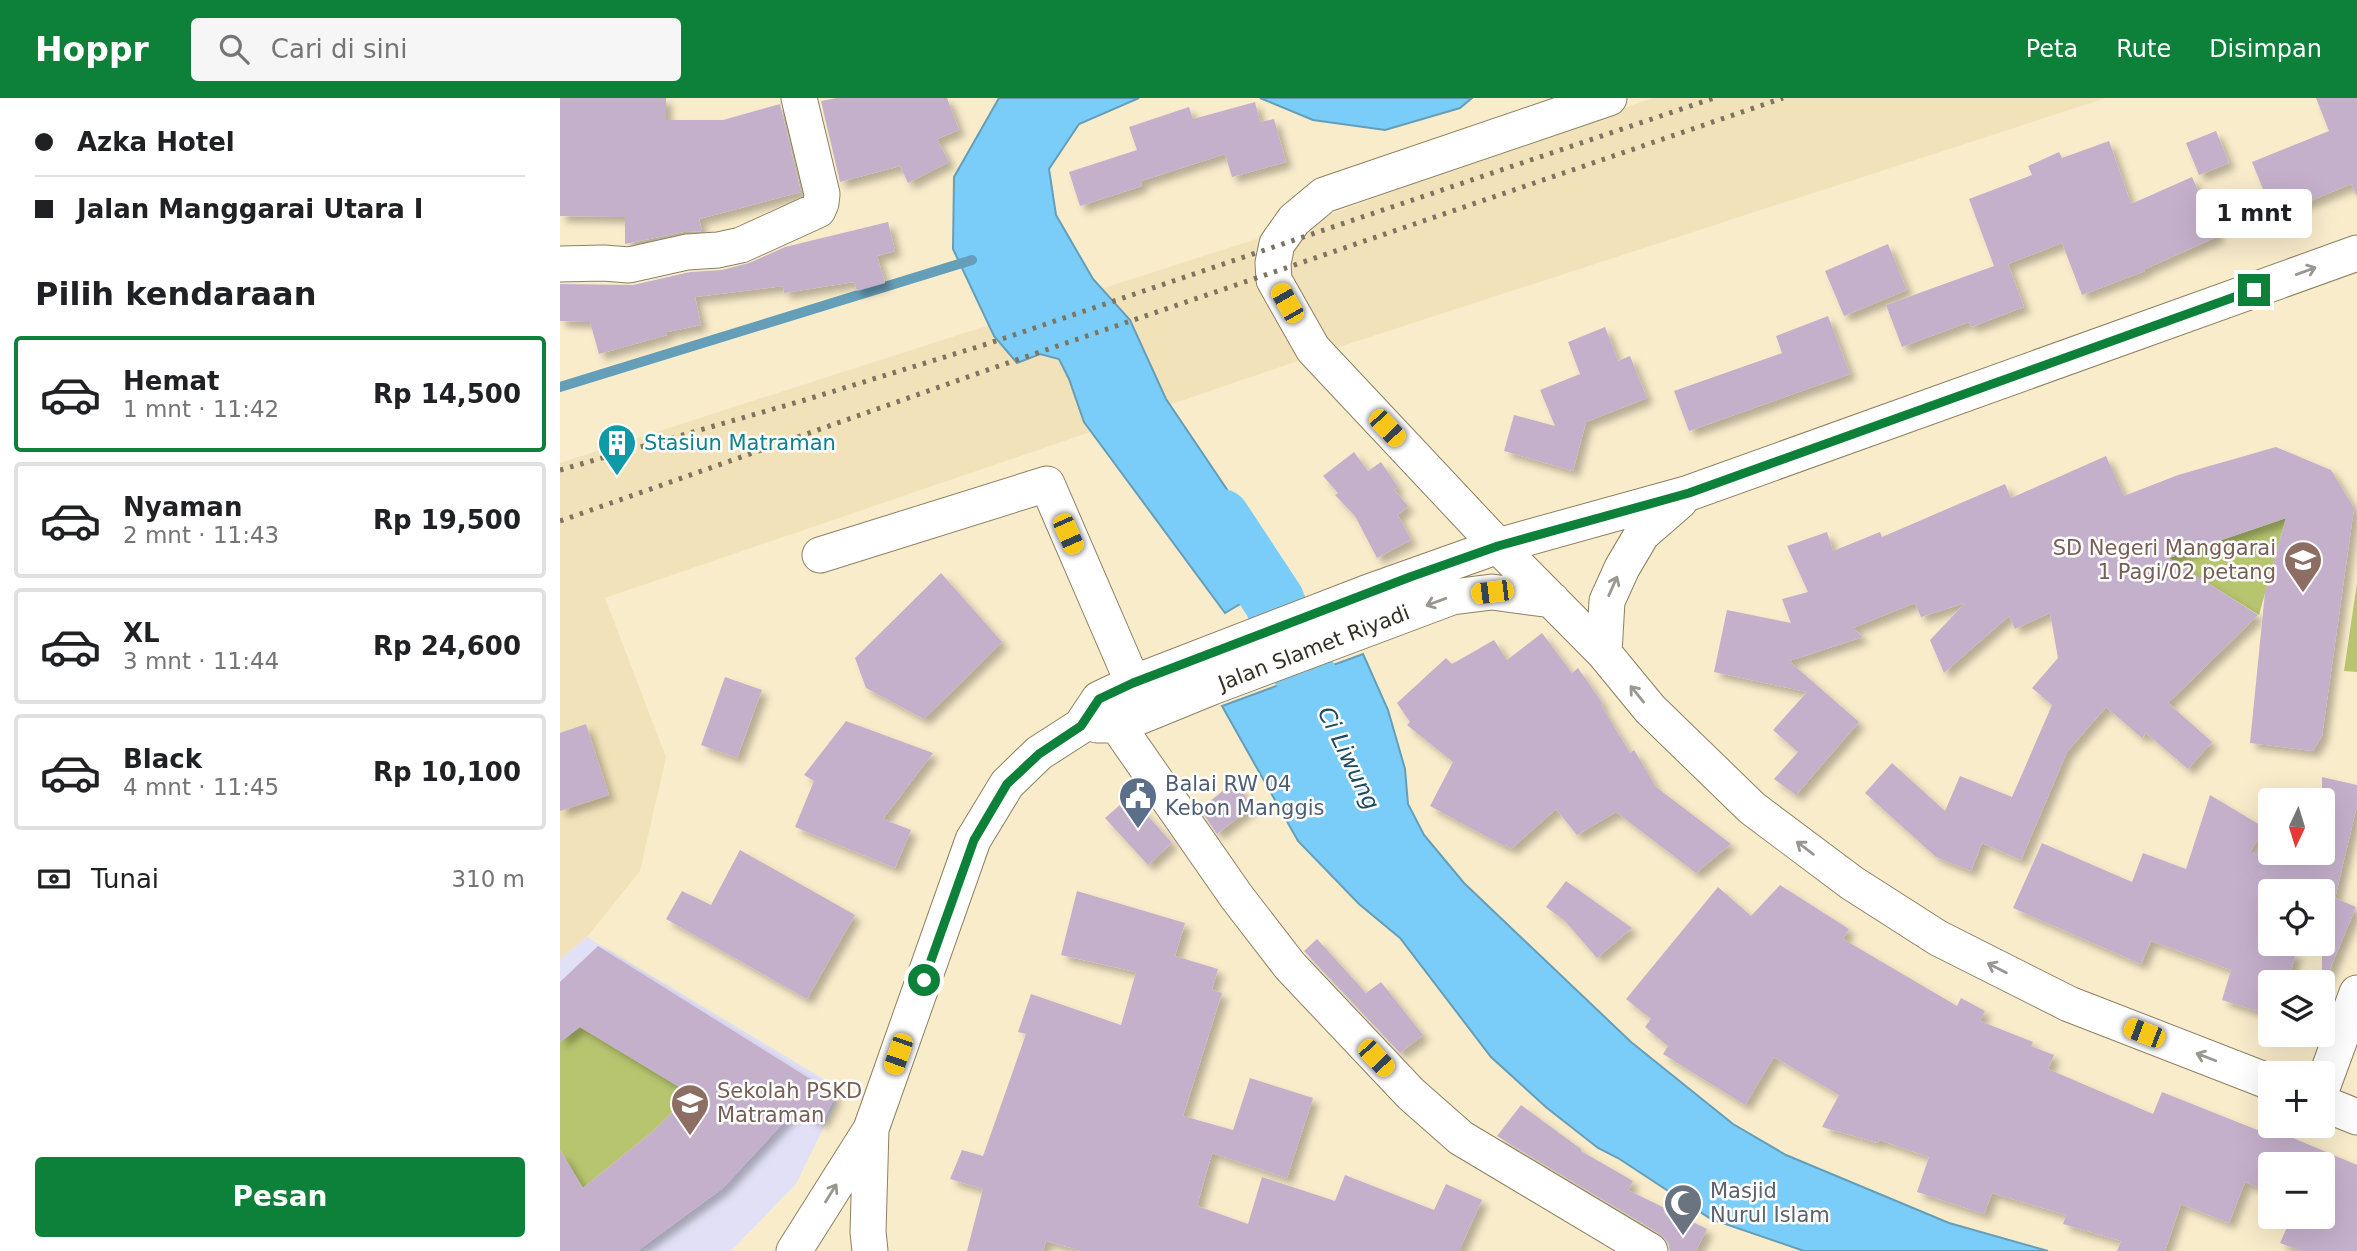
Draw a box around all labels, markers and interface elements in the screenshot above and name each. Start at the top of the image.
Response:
search box [191,18,681,81]
text: Hoppr [35,30,149,69]
icon: search [215,30,253,68]
text: Cari di sini [271,34,408,64]
text: Peta [2026,35,2078,63]
text: Rute [2116,35,2171,63]
text: Disimpan [2209,35,2322,63]
text: Azka Hotel [77,127,235,157]
callout: 1 mnt [2196,188,2312,238]
text: Jalan Manggarai Utara I [77,194,423,224]
text: 1 mnt [2216,200,2292,226]
one-way arrow [2295,264,2317,277]
route end [2238,274,2270,306]
text: Pilih kendaraan [35,275,316,313]
car [1268,280,1307,326]
icon: car [39,363,102,426]
text: Hemat [123,366,219,396]
text: Rp 14,500 [373,379,521,409]
text: 1 mnt · 11:42 [123,396,279,422]
car [1365,405,1410,451]
building icon: Stasiun Matraman [596,422,638,477]
place label: Stasiun Matraman [644,431,836,455]
icon: car [39,489,102,552]
text: Nyaman [123,492,242,522]
text: Rp 19,500 [373,505,521,535]
car [1050,511,1087,557]
text: 2 mnt · 11:43 [123,522,279,548]
place label: SD Negeri Manggarai 1 Pagi/02 petang [2053,536,2276,584]
school or university icon: SD Negeri Manggarai 1 Pagi/02 petang [2282,539,2324,594]
one-way arrow [1607,576,1621,597]
car [1470,579,1515,605]
one-way arrow [1426,597,1448,610]
street label: Jalan Slamet Riyadi [1213,600,1413,696]
icon: car [39,615,102,678]
text: XL [123,618,160,648]
text: Rp 24,600 [373,631,521,661]
text: 3 mnt · 11:44 [123,648,279,674]
one-way arrow [1630,686,1645,704]
water label: Ci Liwung [1313,702,1385,814]
icon: car [39,741,102,804]
text: Black [123,744,202,774]
text: Rp 10,100 [373,757,521,787]
place label: Balai RW 04 Kebon Manggis [1165,772,1325,820]
text: 4 mnt · 11:45 [123,774,279,800]
public building icon: Balai RW 04 Kebon Manggis [1117,775,1159,830]
north arrow [2258,788,2334,864]
map controls [2258,788,2335,1229]
one-way arrow [1796,840,1814,855]
icon: cash [35,860,73,898]
text: Tunai [91,864,159,894]
text: 310 m [451,866,525,892]
button: locate [2258,879,2335,956]
one-way arrow [1987,960,2008,974]
route start [908,964,940,996]
button: layers [2258,970,2335,1047]
car [2121,1016,2168,1050]
car [882,1031,915,1077]
car [1354,1035,1399,1081]
one-way arrow [2196,1050,2218,1063]
button: + [2258,1061,2335,1138]
place label: Sekolah PSKD Matraman [717,1079,862,1127]
school or university icon: Sekolah PSKD Matraman [669,1082,711,1137]
button: − [2258,1152,2335,1229]
button: Pesan [35,1157,525,1237]
place label: Masjid Nurul Islam [1710,1179,1830,1227]
mosque icon: Masjid Nurul Islam [1662,1182,1704,1237]
one-way arrow [823,1184,838,1203]

